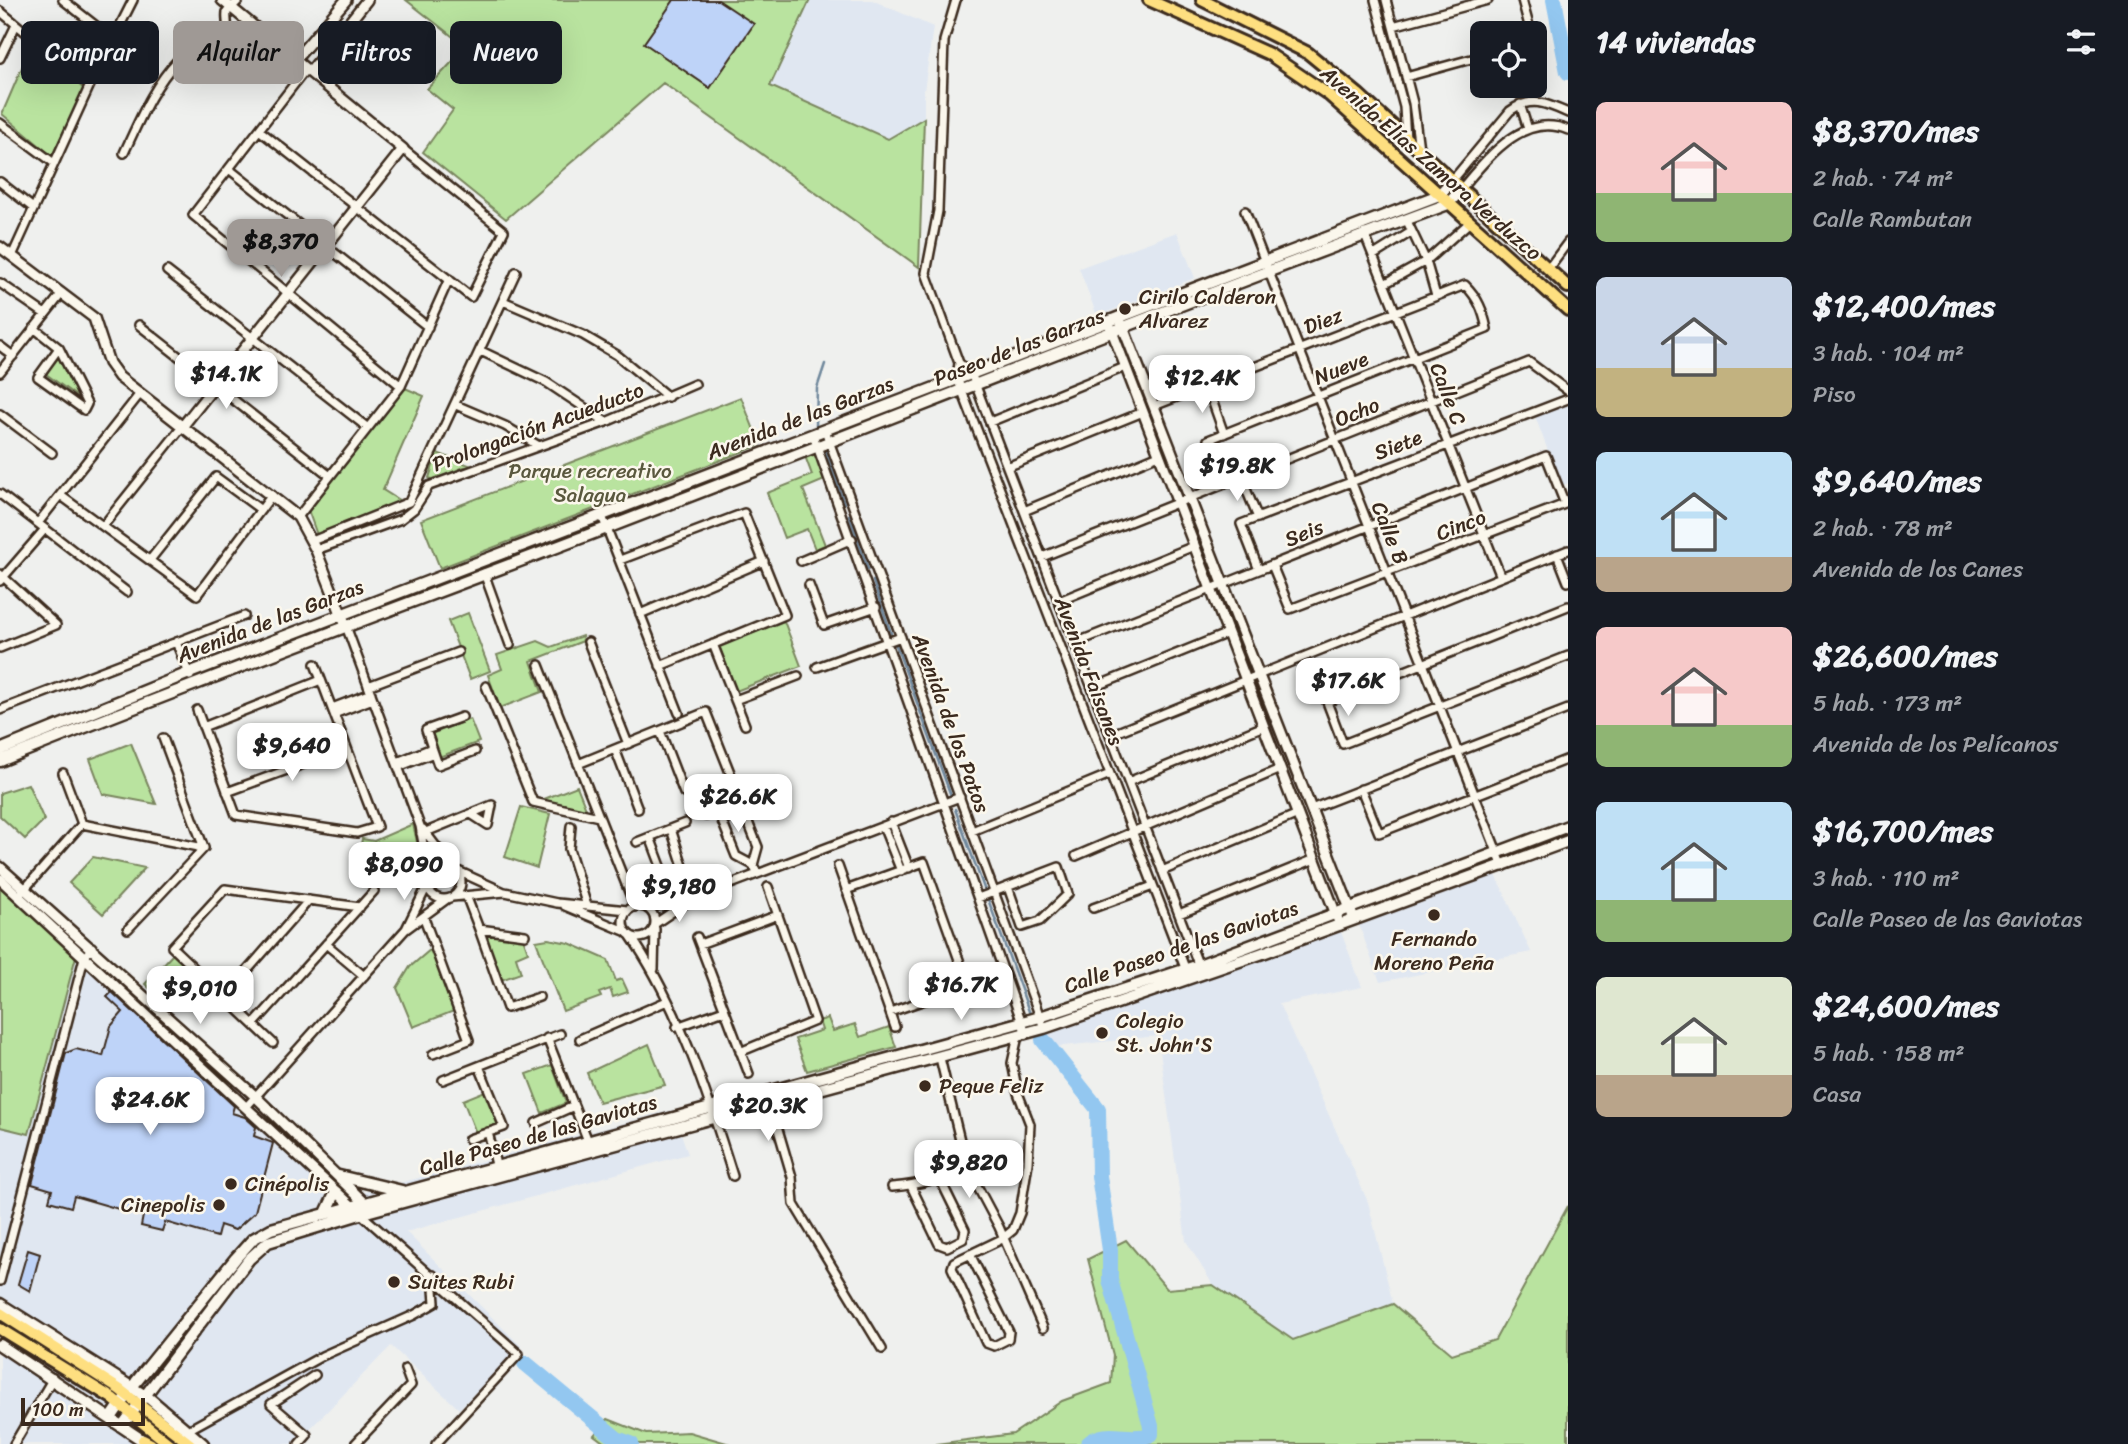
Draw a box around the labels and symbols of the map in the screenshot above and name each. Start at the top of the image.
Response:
street label: Avenida Elías Zamora Verduzco [1310,55,1551,271]
pin: $8,370 [224,219,338,279]
place label: Cirilo Calderon Alvarez [1138,278,1276,340]
street label: Diez [1298,296,1349,346]
street label: Paseo de las Garzas [928,297,1111,397]
marker: Cirilo Calderon Alvarez [1117,301,1133,317]
street label: Nueve [1308,340,1374,396]
pin: $14.1K [169,352,283,411]
pin: $12.4K [1145,356,1259,415]
street label: Calle C [1419,357,1477,431]
street label: Avenida de las Garzas [700,365,899,472]
street label: Prolongación Acueducto [427,371,650,483]
street label: Ocho [1329,386,1386,438]
street label: Siete [1368,418,1428,472]
pin: $19.8K [1180,444,1294,503]
park label: Parque recreativo Salagua [508,452,672,514]
street label: Calle B [1360,496,1420,570]
street label: Cinco [1430,498,1492,552]
street label: Seis [1279,508,1330,558]
street label: Avenida de las Garzas [170,568,369,675]
street label: Avenida Faisanes [1043,590,1135,752]
street label: Avenida de los Patos [900,627,1001,819]
pin: $17.6K [1291,658,1405,718]
pin: $9,640 [235,724,349,783]
pin: $26.6K [681,774,795,834]
pin: $8,090 [347,842,461,902]
pin: $9,180 [622,864,736,924]
street label: Calle Paseo de las Gaviotas [1059,889,1304,1005]
marker: Fernando Moreno Peña [1426,907,1442,923]
place label: Fernando Moreno Peña [1374,920,1494,982]
pin: $16.7K [904,962,1018,1022]
pin: $9,010 [143,967,257,1026]
place label: Colegio St. John'S [1116,1002,1212,1064]
marker: Colegio St. John'S [1094,1025,1110,1041]
place label: Peque Feliz [939,1067,1044,1105]
pin: $24.6K [93,1078,207,1137]
marker: Peque Feliz [917,1078,933,1094]
street label: Calle Paseo de las Gaviotas [415,1083,662,1187]
pin: $20.3K [711,1084,825,1143]
pin: $9,820 [912,1140,1026,1200]
place label: Cinépolis [245,1165,330,1203]
marker: Cinépolis [223,1176,239,1192]
place label: Cinepolis [121,1186,205,1224]
marker: Cinepolis [211,1197,227,1213]
place label: Suites Rubi [408,1263,515,1301]
marker: Suites Rubi [386,1274,402,1290]
scale bar [21,1395,145,1427]

